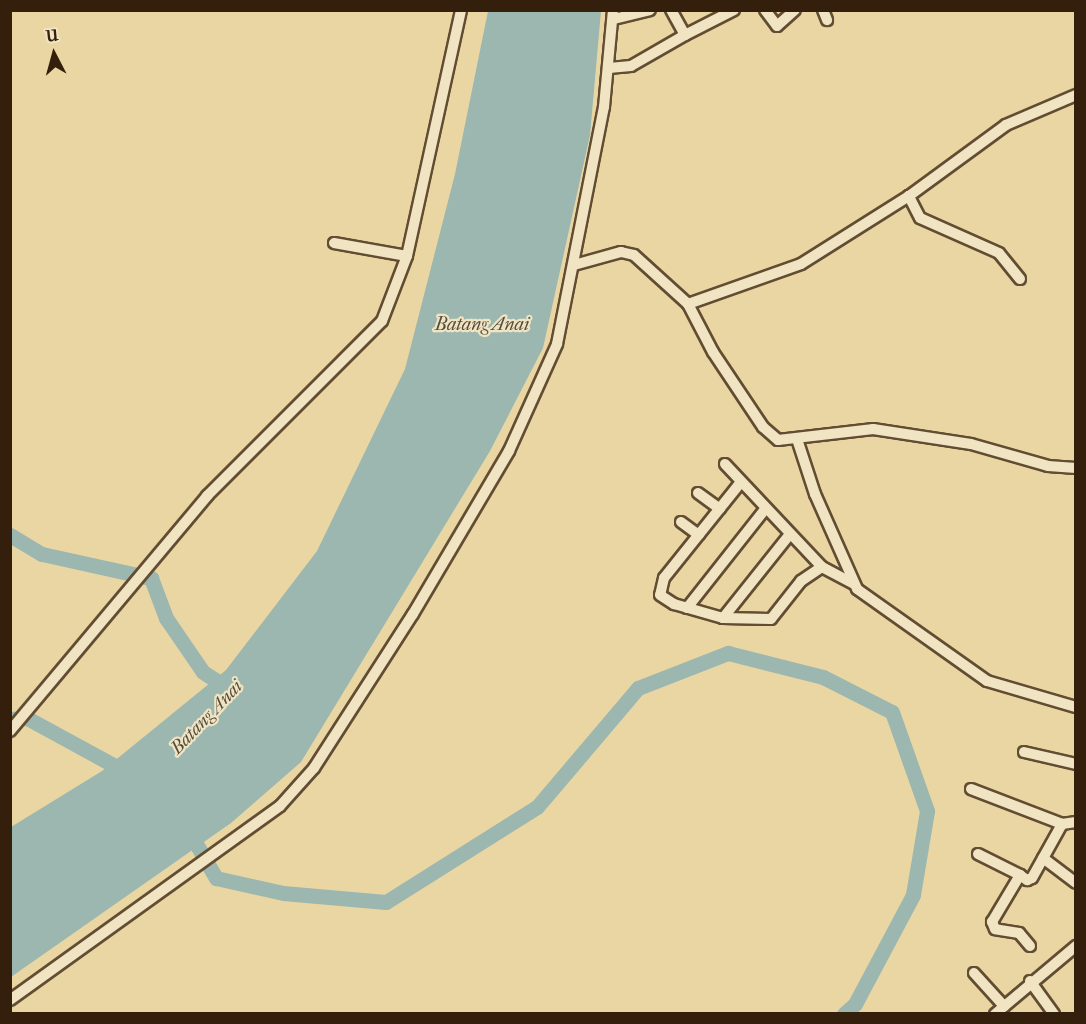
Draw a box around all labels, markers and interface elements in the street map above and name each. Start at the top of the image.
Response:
north arrow [24,24,84,84]
text: U [45,26,59,46]
water label: Batang Anai [435,314,529,336]
water label: Batang Anai [167,677,247,759]

